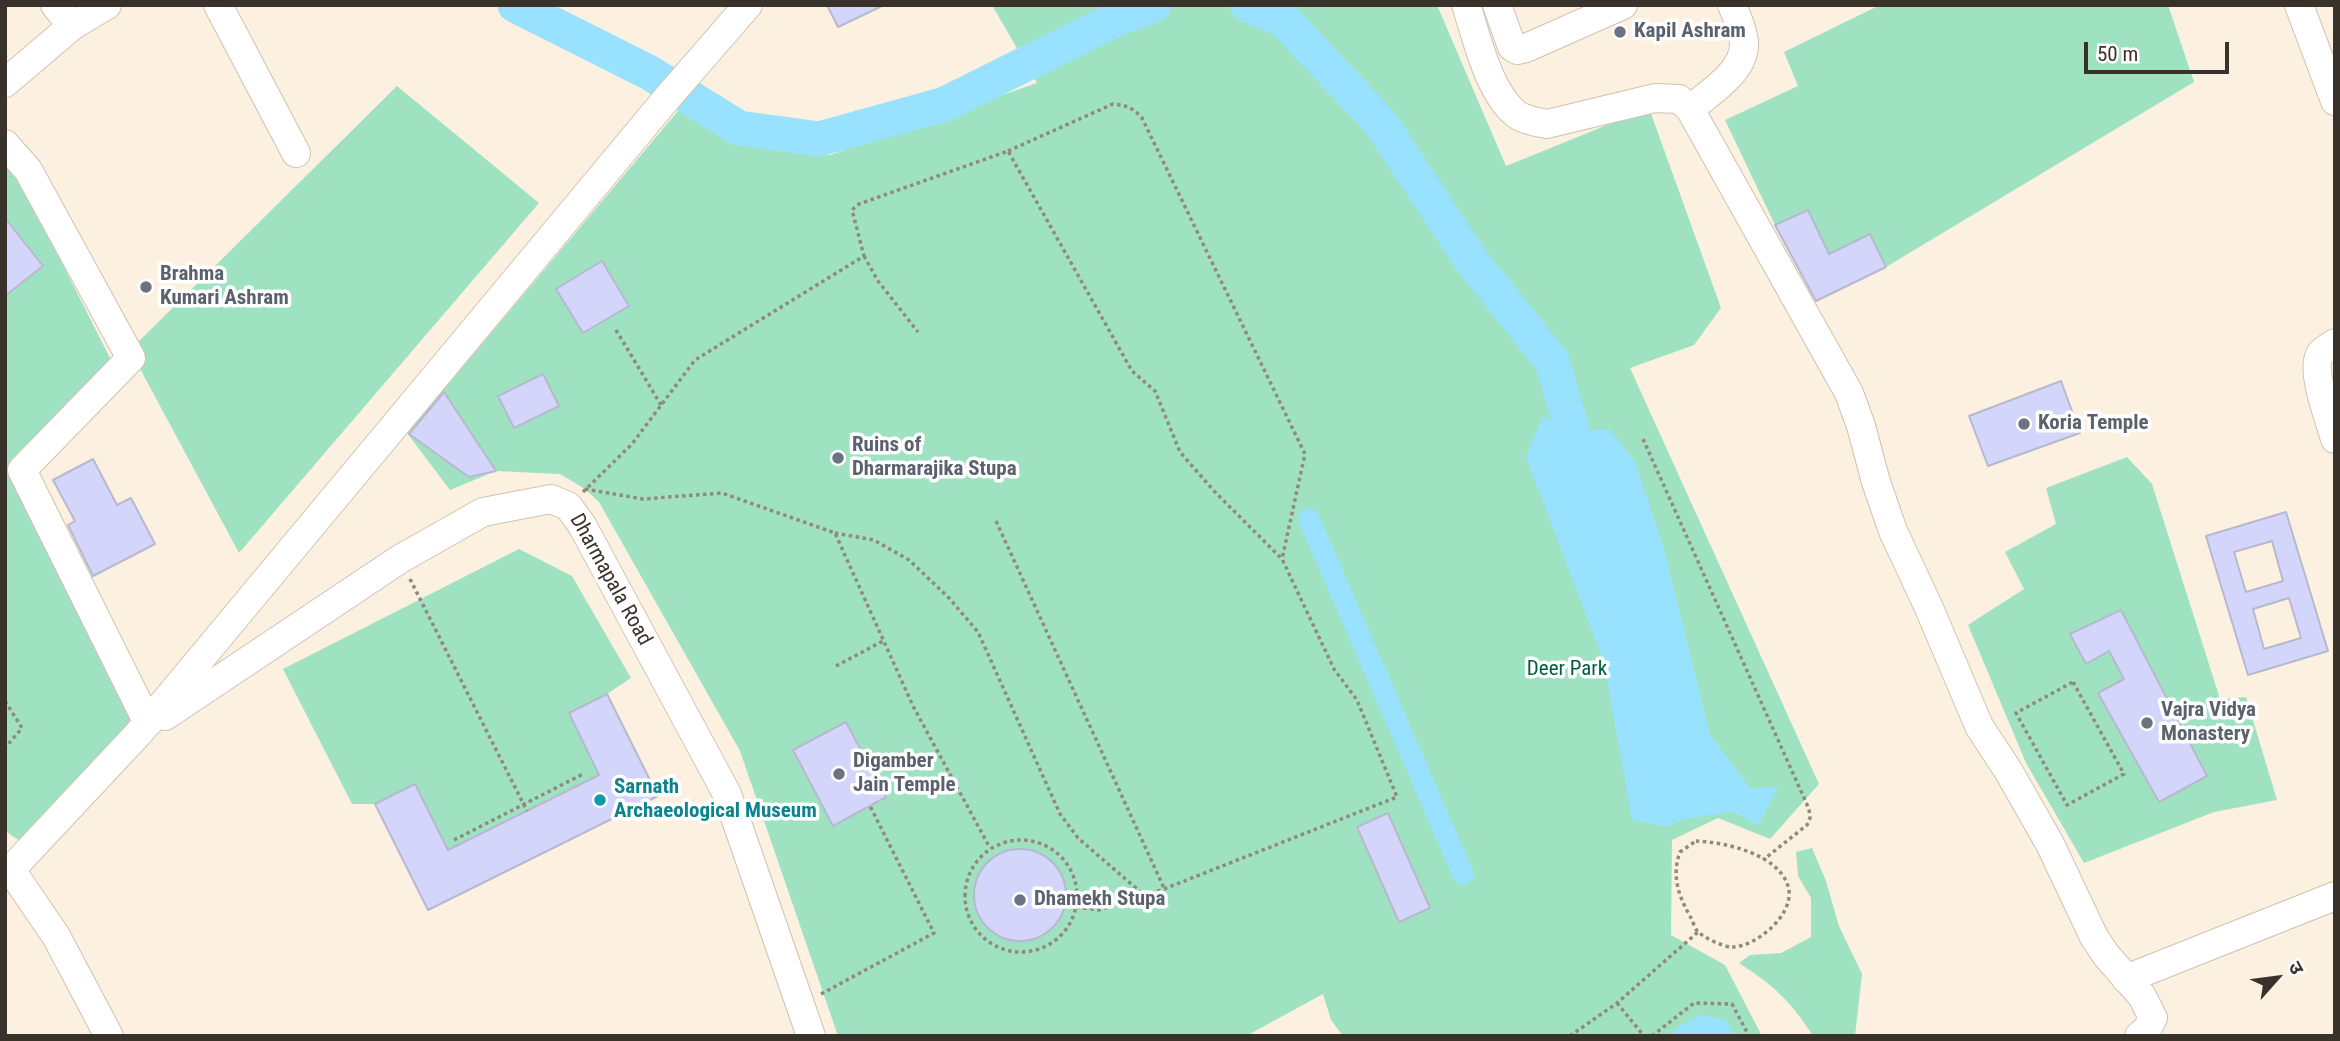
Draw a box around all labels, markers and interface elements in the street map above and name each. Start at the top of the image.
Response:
place label: Kapil Ashram [1634,19,1746,45]
marker: Kapil Ashram [1612,24,1628,40]
scale bar [2088,28,2233,72]
text: 50 m [2097,42,2138,66]
place label: Brahma Kumari Ashram [160,262,289,312]
marker: Brahma Kumari Ashram [138,279,154,295]
place label: Koria Temple [2038,411,2149,437]
marker: Koria Temple [2016,416,2032,432]
place label: Ruins of Dharmarajika Stupa [852,433,1017,483]
marker: Ruins of Dharmarajika Stupa [830,450,846,466]
street label: Dharmapala Road [563,510,657,650]
park label: Deer Park [1527,657,1607,683]
place label: Vajra Vidya Monastery [2161,698,2256,748]
marker: Vajra Vidya Monastery [2139,715,2155,731]
place label: Digamber Jain Temple [853,749,955,799]
marker: Digamber Jain Temple [831,766,847,782]
place label: Sarnath Archaeological Museum [614,775,817,825]
marker: Sarnath Archaeological Museum [592,792,608,808]
place label: Dhamekh Stupa [1034,887,1165,913]
marker: Dhamekh Stupa [1012,892,1028,908]
north arrow [2242,943,2312,1013]
text: उ [2283,958,2309,978]

